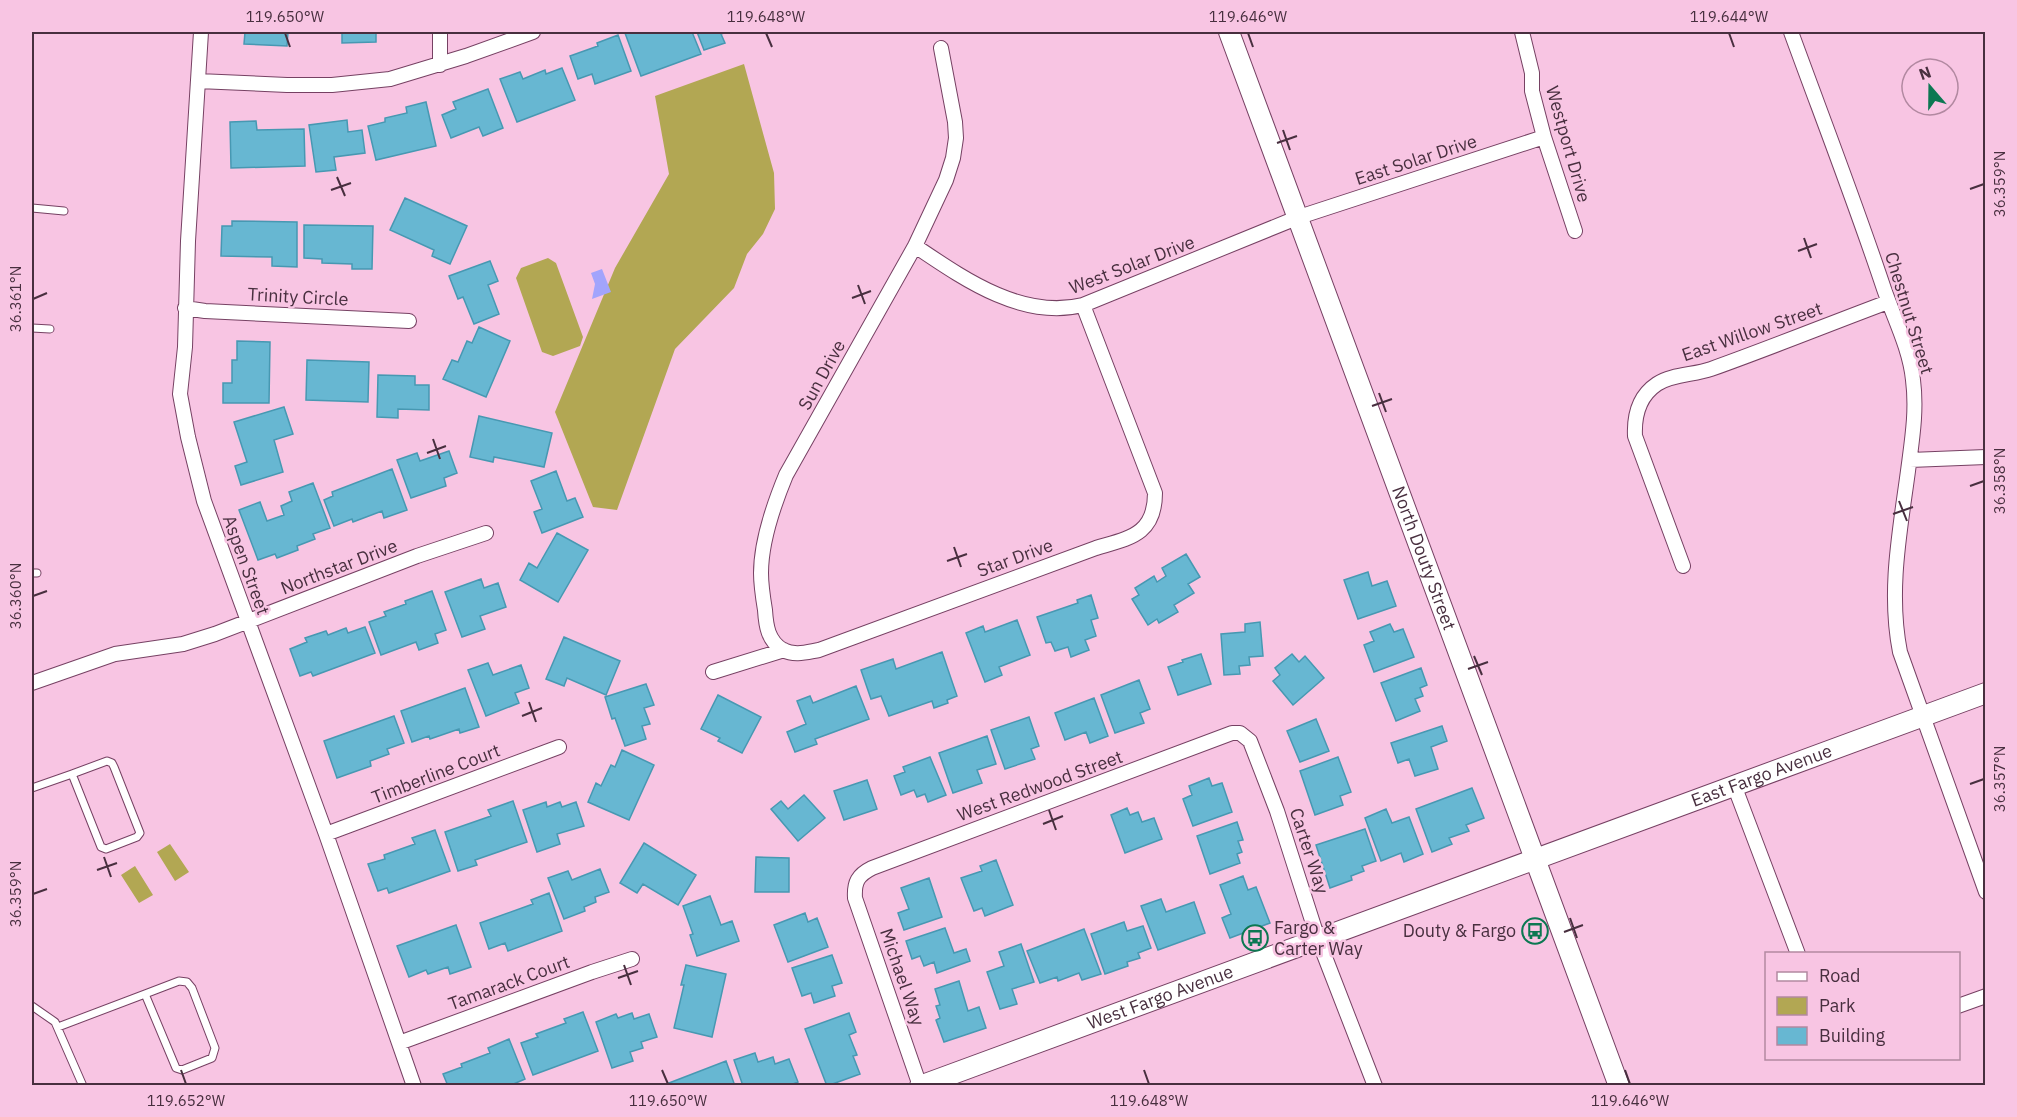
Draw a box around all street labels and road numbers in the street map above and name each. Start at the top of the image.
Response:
street label: Westport Drive [1541,83,1596,205]
street label: East Solar Drive [1352,129,1480,190]
street label: West Solar Drive [1066,230,1198,299]
street label: Chestnut Street [1880,249,1939,377]
street label: Trinity Circle [247,282,349,311]
street label: East Willow Street [1679,297,1825,366]
street label: Sun Drive [793,335,850,414]
street label: North Douty Street [1387,483,1461,633]
street label: Aspen Street [218,512,275,618]
street label: Star Drive [974,533,1056,582]
street label: Northstar Drive [277,534,401,599]
street label: Timberline Court [368,738,503,809]
street label: East Fargo Avenue [1688,739,1835,812]
street label: West Redwood Street [954,745,1126,826]
street label: Carter Way [1285,805,1334,897]
street label: Michael Way [875,925,930,1029]
street label: Tamarack Court [445,950,573,1015]
street label: West Fargo Avenue [1084,960,1236,1034]

